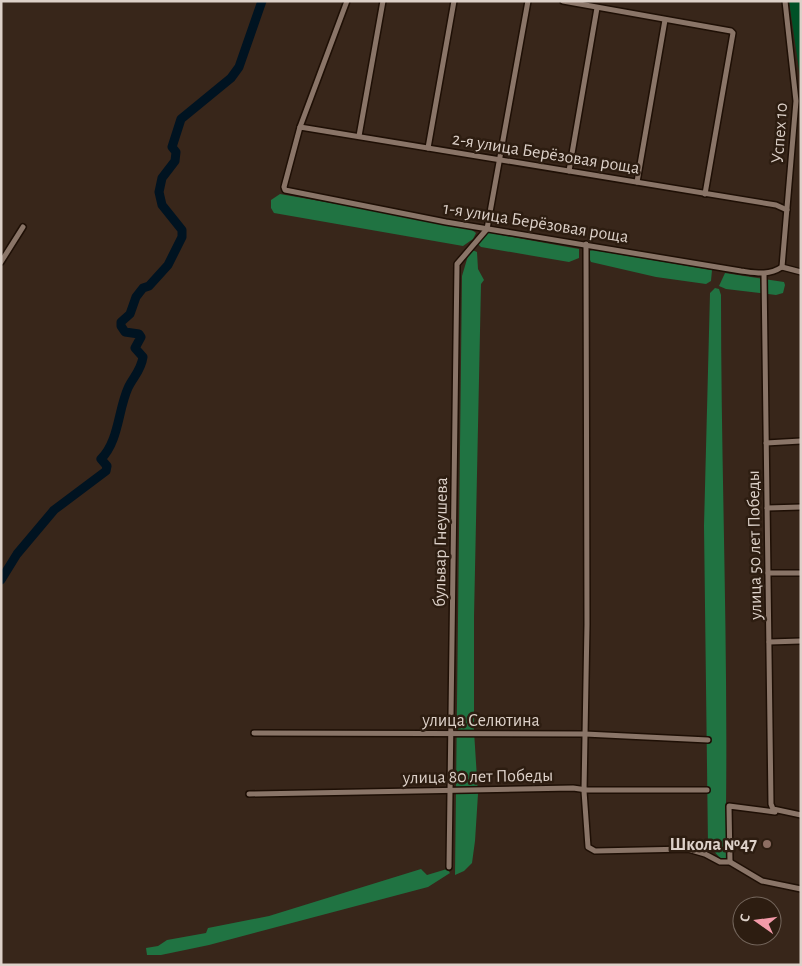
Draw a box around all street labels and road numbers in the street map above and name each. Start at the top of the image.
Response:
street label: Успех 10 [769,102,791,164]
street label: 2-я улица Берёзовая роща [451,130,641,178]
street label: 1-я улица Берёзовая роща [442,199,630,247]
street label: улица 50 лет Победы [744,470,765,621]
street label: бульвар Гнеушева [430,477,451,607]
street label: улица Селютина [421,712,540,730]
street label: улица 80 лет Победы [402,766,553,787]

